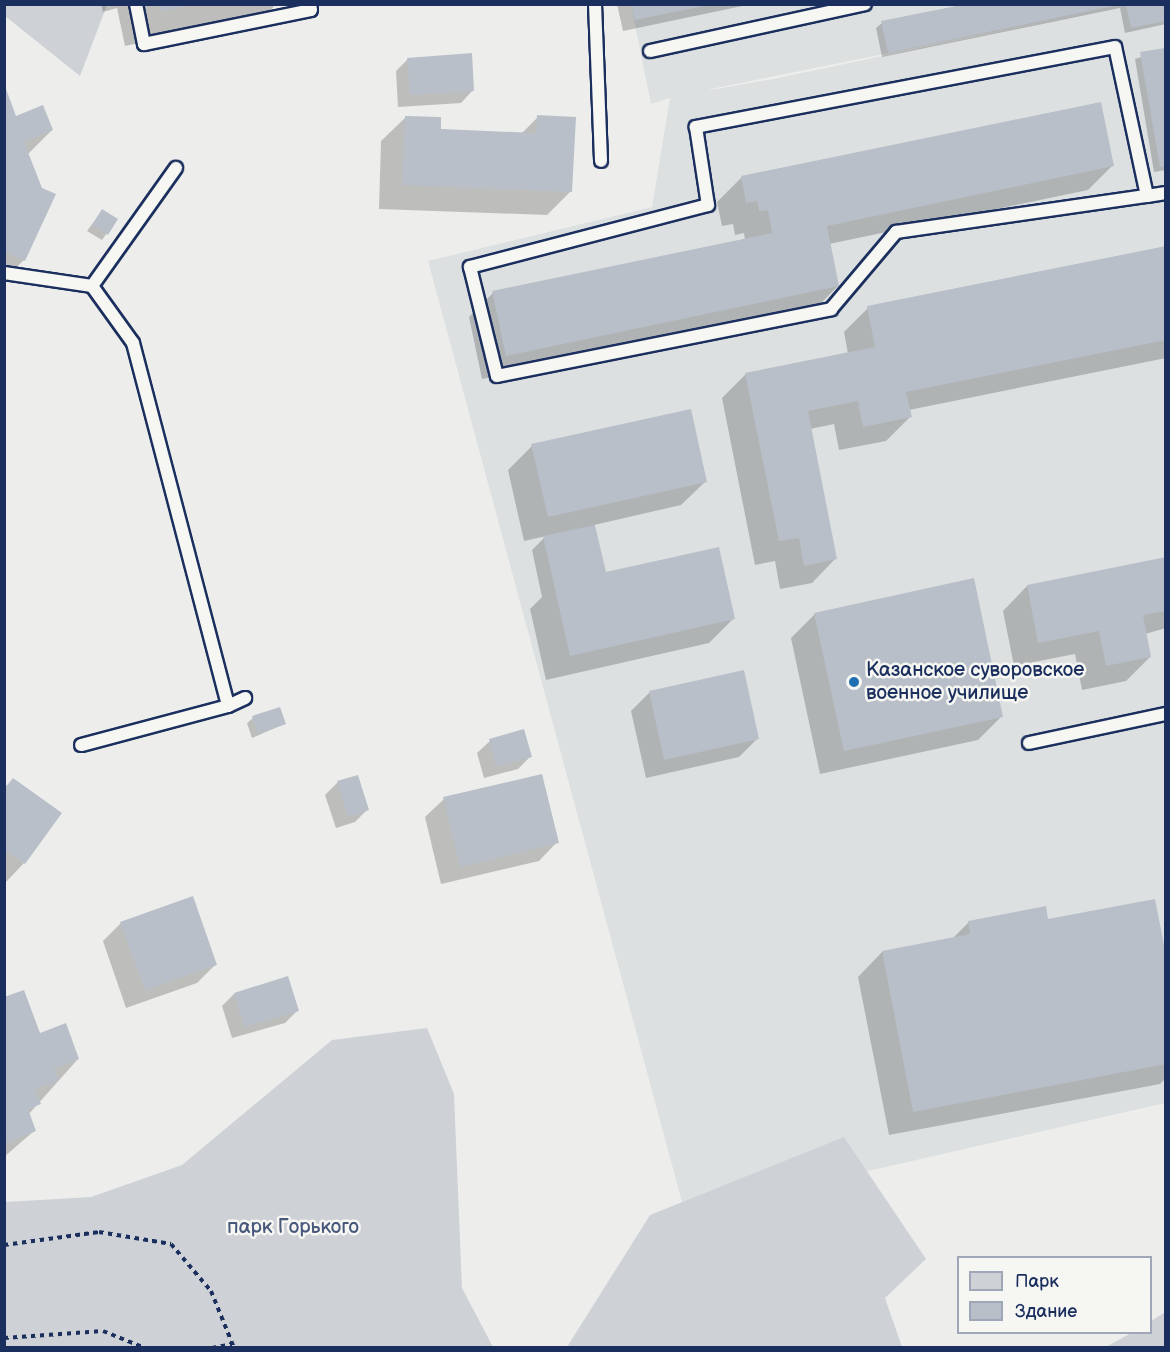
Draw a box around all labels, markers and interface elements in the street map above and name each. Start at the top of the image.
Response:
place label: Казанское суворовское военное училище [866,658,1084,705]
marker: Казанское суворовское военное училище [847,675,861,689]
park label: парк Горького [227,1215,359,1239]
legend [957,1256,1152,1334]
text: Парк [1015,1271,1059,1292]
text: Здание [1015,1301,1077,1322]

